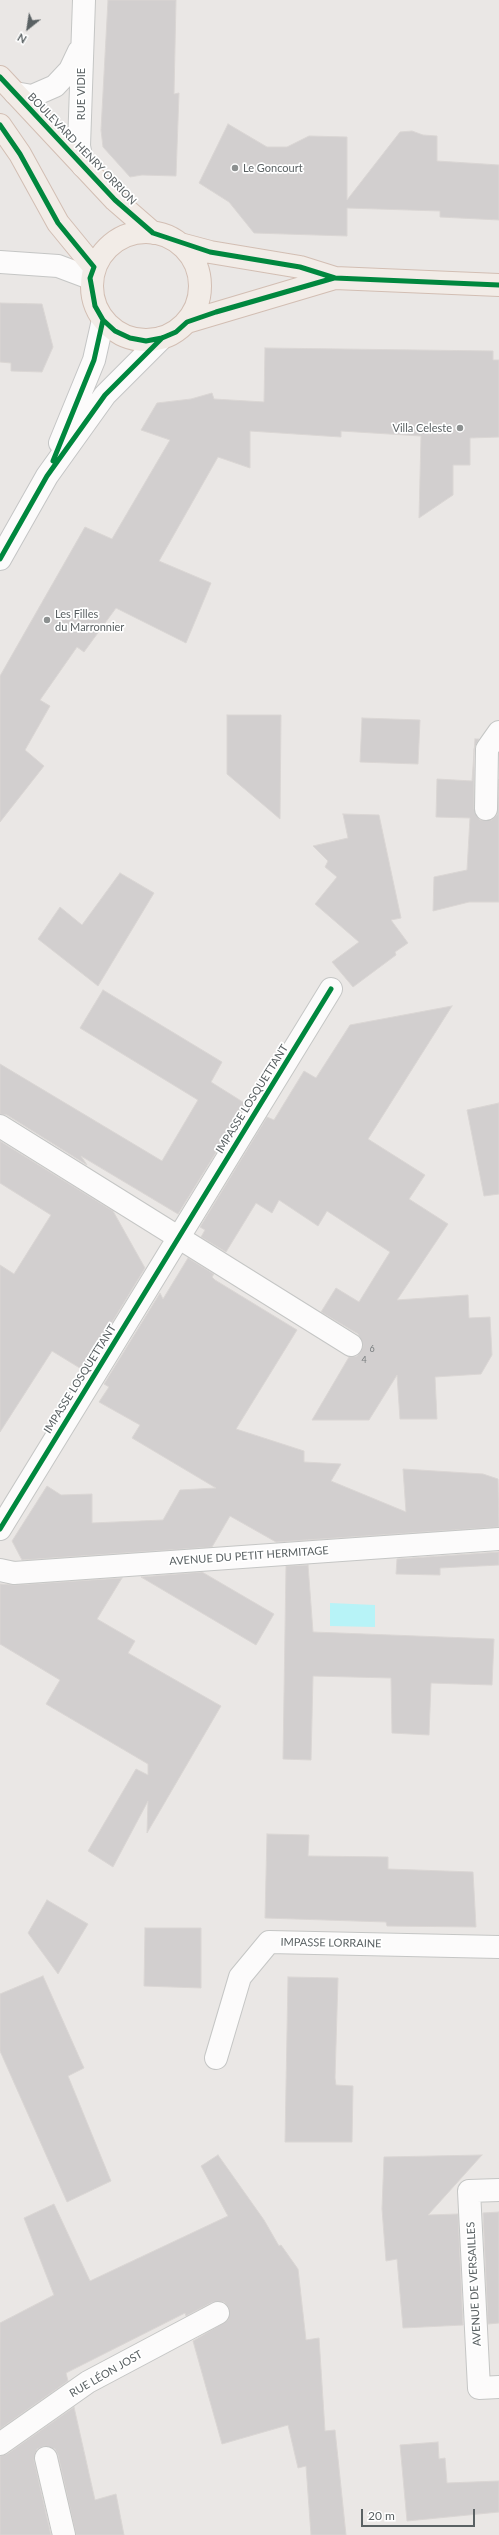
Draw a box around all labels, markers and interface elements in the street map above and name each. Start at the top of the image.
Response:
north arrow [8,8,48,48]
text: N [15,31,29,47]
street label: RUE VIDIE [74,68,88,120]
street label: BOULEVARD HENRY ORRION [25,90,139,208]
place label: Le Goncourt [243,161,303,175]
marker: Le Goncourt [230,163,240,173]
place label: Villa Celeste [393,421,452,435]
marker: Villa Celeste [455,423,465,433]
place label: Les Filles du Marronnier [55,607,124,633]
marker: Les Filles du Marronnier [42,615,52,625]
street label: IMPASSE LOSQUETTANT [213,1042,291,1156]
street label: IMPASSE LOSQUETTANT [41,1322,119,1436]
house number: 6 [369,1344,375,1354]
house number: 4 [361,1355,367,1365]
street label: AVENUE DU PETIT HERMITAGE [169,1544,329,1568]
street label: IMPASSE LORRAINE [280,1936,382,1950]
street label: AVENUE DE VERSAILLES [464,2221,484,2347]
street label: RUE LÉON JOST [67,2348,145,2400]
scale bar [363,2501,477,2527]
text: 20 m [368,2508,395,2523]

